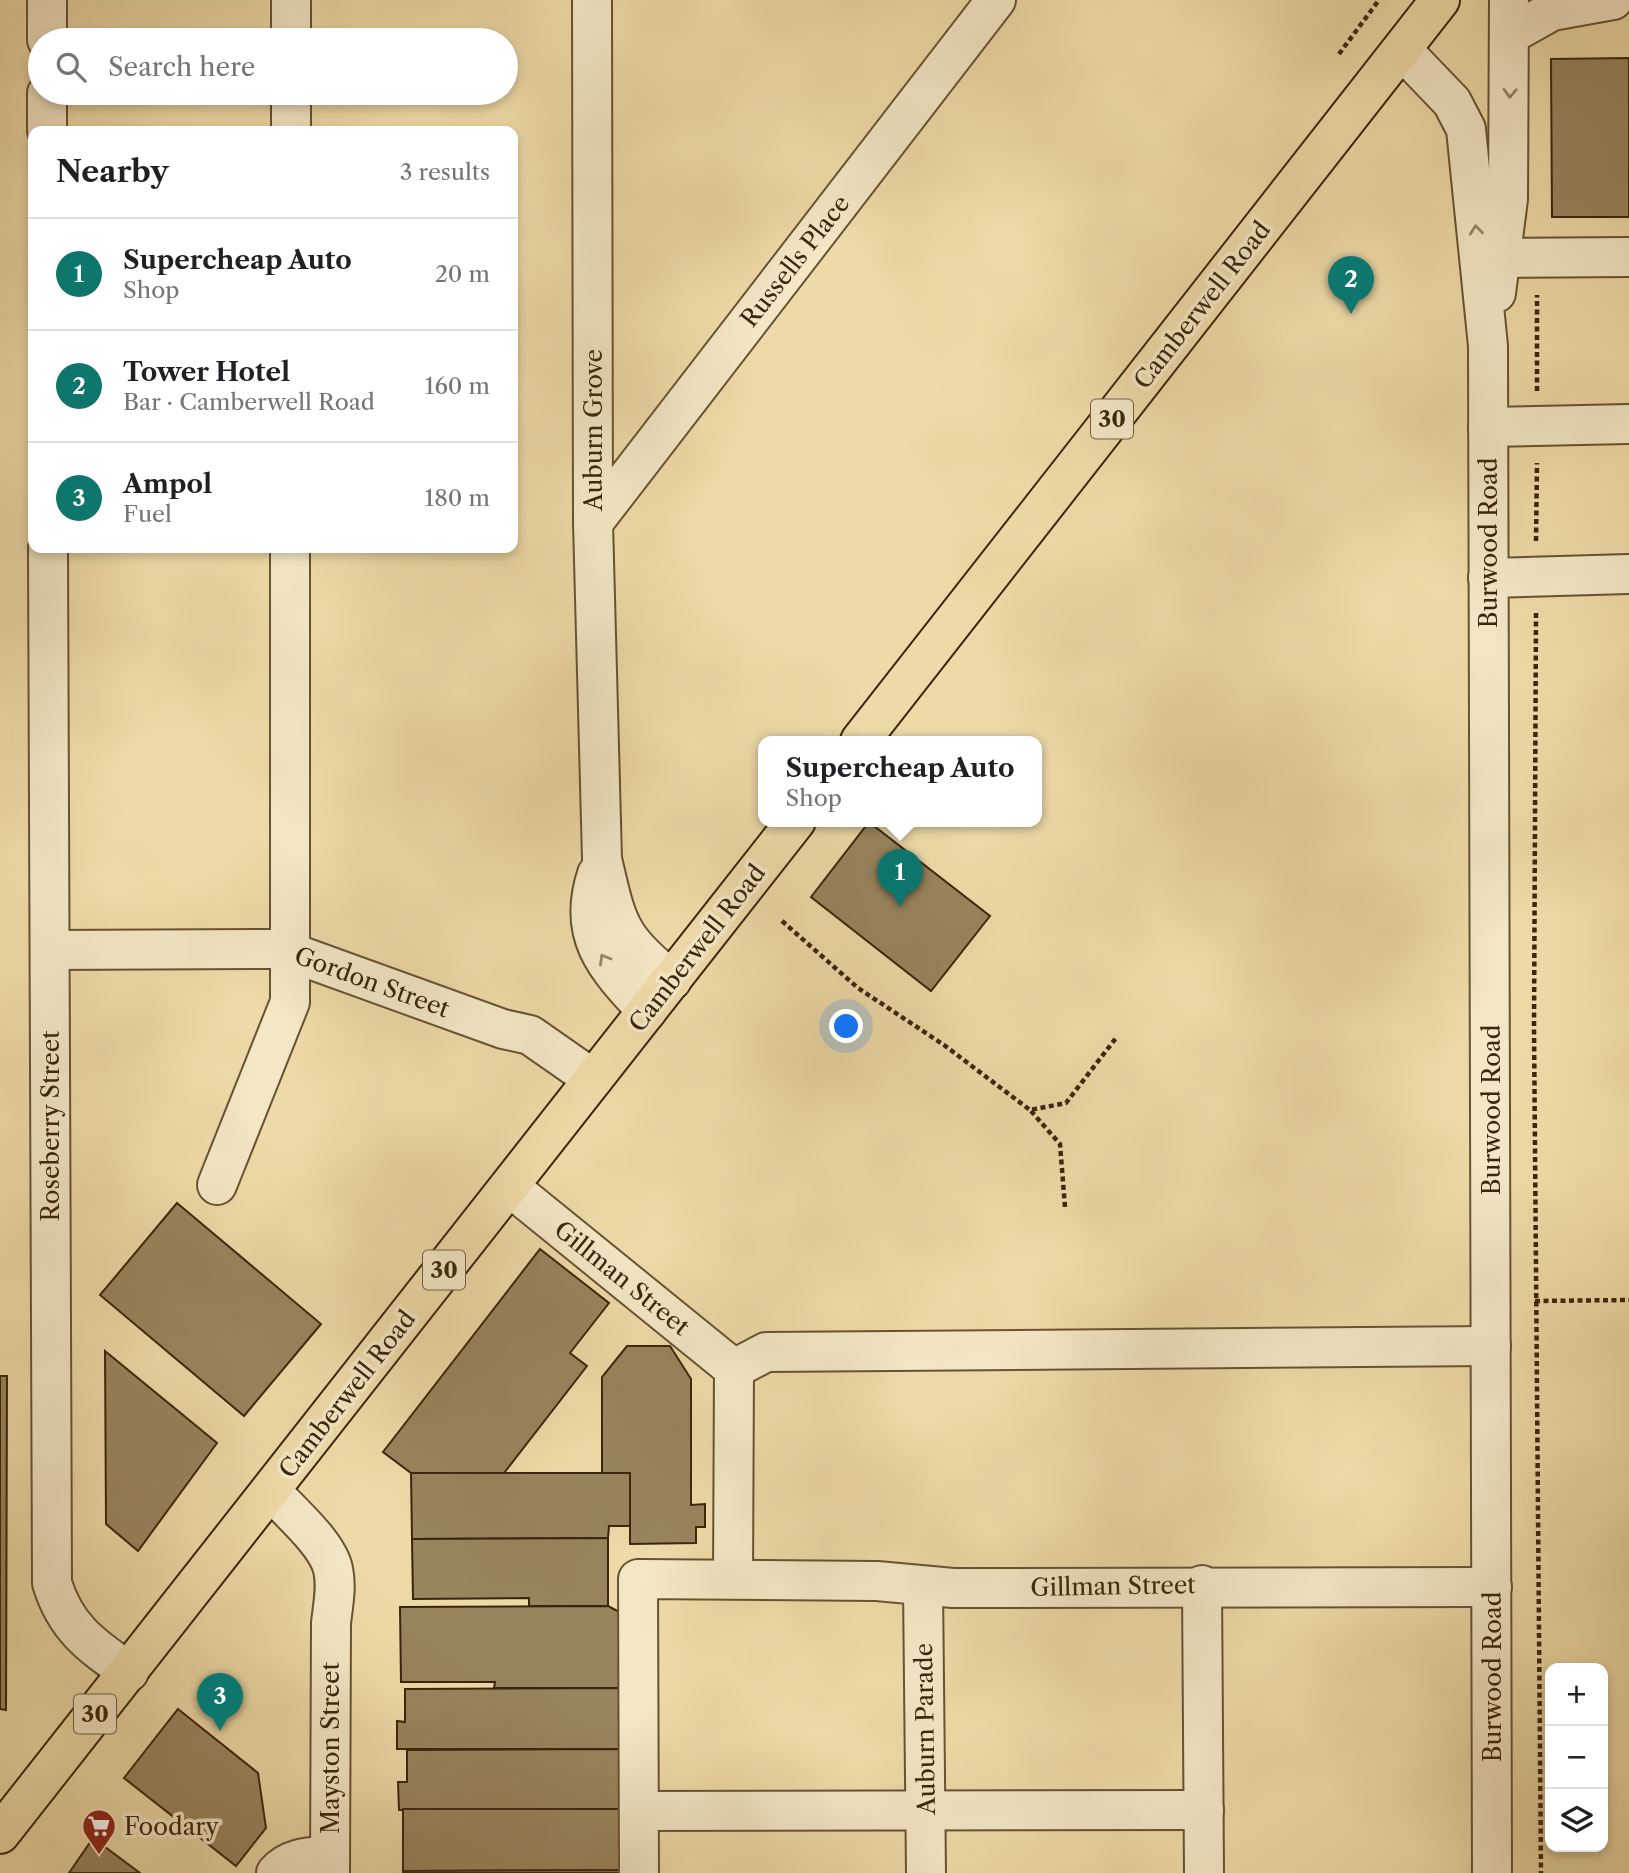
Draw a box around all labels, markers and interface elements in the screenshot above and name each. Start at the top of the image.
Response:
search box [28,28,518,105]
icon: search [52,48,90,86]
text: Search here [108,51,255,83]
one-way arrow [1502,88,1518,98]
text: Nearby [56,153,169,190]
text: 3 results [400,158,490,186]
street label: Russells Place [734,189,856,333]
street label: Camberwell Road [1128,215,1277,394]
one-way arrow [1468,224,1483,236]
text: Supercheap Auto [123,244,352,276]
pin: 2 [1328,256,1374,314]
text: 1 [74,260,84,288]
text: 20 m [435,260,490,288]
text: Shop [123,276,179,304]
street label: Auburn Grove [579,349,608,512]
text: Tower Hotel [123,356,290,388]
text: 2 [72,372,86,400]
text: 160 m [425,372,490,400]
text: Bar · Camberwell Road [123,388,375,416]
road number: 30 [1091,400,1133,438]
street label: Burwood Road [1474,457,1503,628]
text: Ampol [123,468,212,500]
text: 3 [73,484,86,512]
text: 180 m [425,484,490,512]
text: Fuel [123,500,172,528]
popup [758,736,1042,827]
text: Supercheap Auto [786,752,1014,784]
text: Shop [786,784,842,812]
pin: 1 [877,849,923,907]
street label: Camberwell Road [623,858,772,1037]
street label: Gordon Street [291,941,454,1024]
one-way arrow [599,953,612,966]
your location [829,1009,863,1043]
street label: Burwood Road [1477,1024,1506,1195]
street label: Roseberry Street [36,1030,65,1222]
street label: Gillman Street [549,1215,696,1342]
road number: 30 [423,1250,465,1289]
street label: Camberwell Road [273,1304,422,1483]
street label: Gillman Street [1030,1570,1196,1602]
street label: Burwood Road [1478,1591,1507,1762]
street label: Auburn Parade [909,1643,941,1816]
street label: Mayston Street [316,1662,345,1834]
map controls [1545,1663,1608,1852]
button: + [1545,1663,1608,1726]
pin: 3 [197,1673,243,1731]
road number: 30 [74,1694,116,1734]
button: − [1545,1726,1608,1789]
button: layers [1545,1789,1608,1852]
supermarket icon: Foodary [80,1807,118,1856]
place label: Foodary [124,1812,219,1841]

